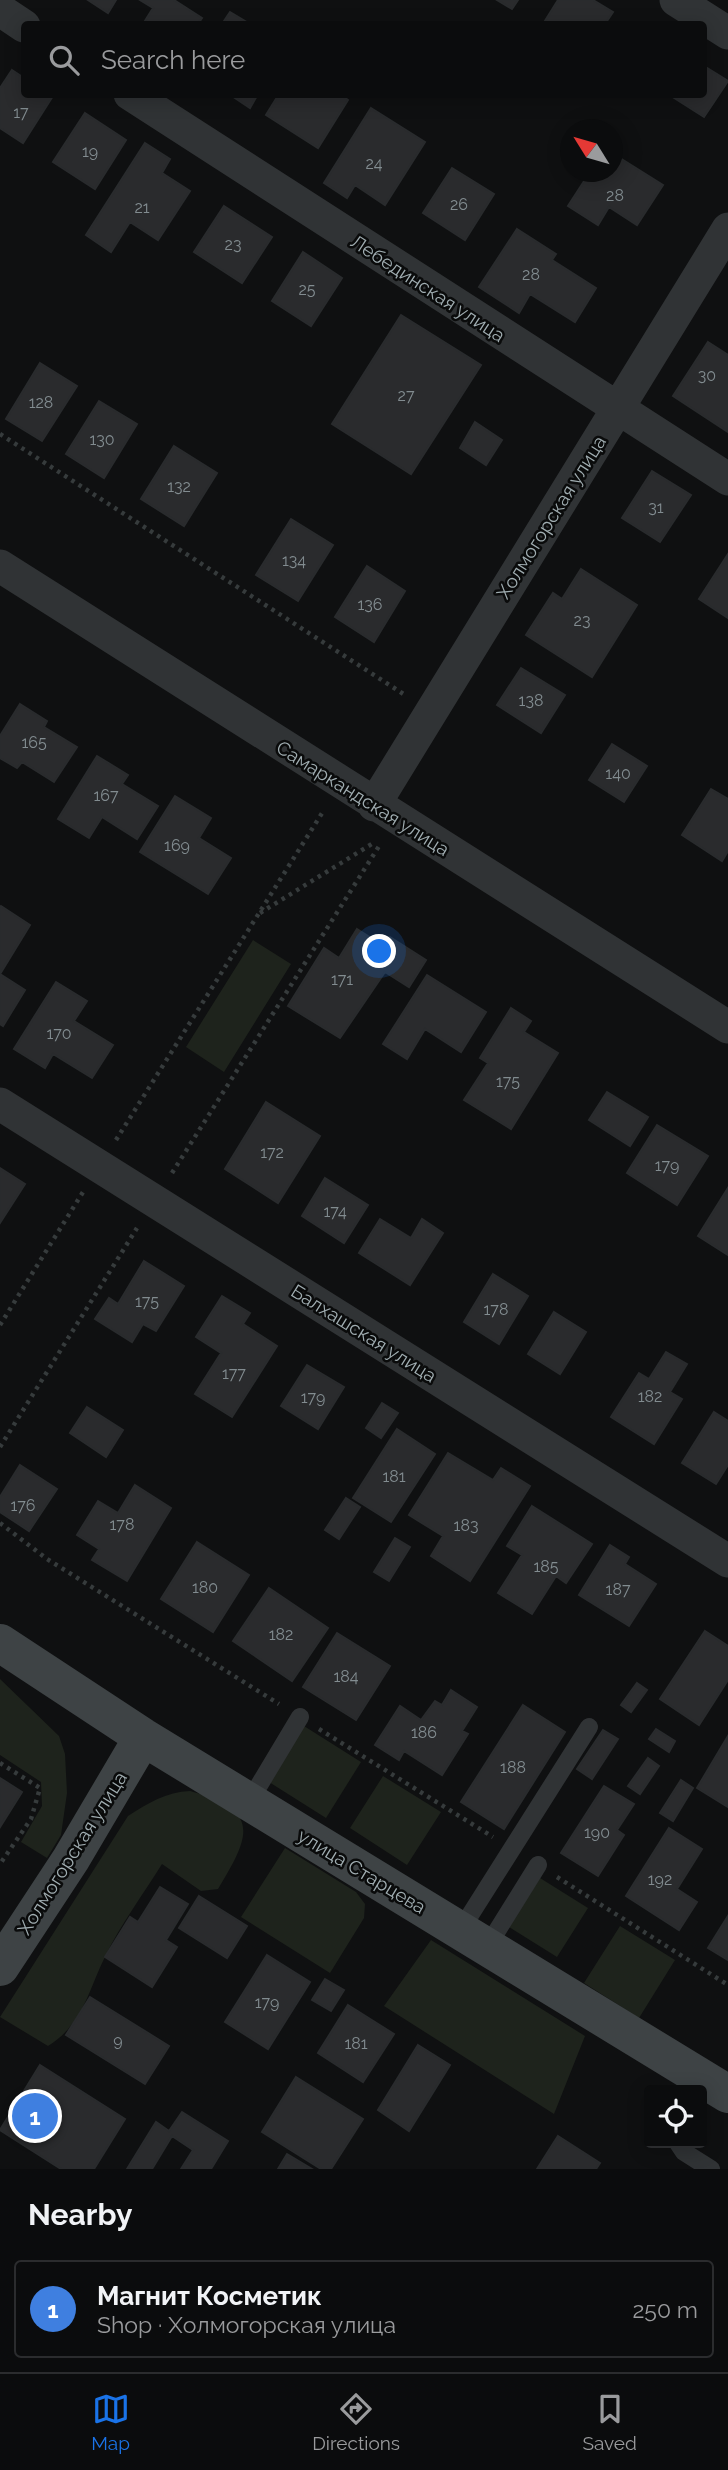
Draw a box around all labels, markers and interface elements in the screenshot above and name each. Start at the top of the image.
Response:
search box [21,21,707,98]
icon: search [45,41,83,79]
text: Search here [101,45,245,75]
house number: 17 [13,103,29,122]
north arrow [560,119,623,182]
house number: 19 [82,142,98,161]
house number: 24 [365,154,383,173]
house number: 28 [606,186,624,205]
house number: 26 [450,195,468,214]
house number: 21 [134,198,150,217]
street label: Лебединская улица [347,230,509,346]
house number: 23 [225,235,241,254]
house number: 28 [522,265,540,284]
house number: 25 [298,280,316,299]
house number: 30 [698,366,716,385]
house number: 27 [398,386,415,405]
house number: 128 [29,393,53,412]
house number: 130 [89,430,115,449]
street label: Холмогорская улица [492,431,610,603]
house number: 132 [167,477,191,496]
house number: 31 [648,498,664,517]
house number: 134 [282,551,306,570]
house number: 136 [357,595,383,614]
house number: 23 [574,611,590,630]
house number: 138 [519,691,543,710]
house number: 165 [21,733,47,752]
street label: Самаркандская улица [273,736,453,860]
house number: 140 [605,764,631,783]
house number: 167 [93,786,119,805]
house number: 169 [164,836,190,855]
your location [362,934,396,968]
house number: 171 [331,970,353,989]
house number: 170 [46,1024,72,1043]
house number: 175 [496,1072,520,1091]
house number: 172 [260,1143,284,1162]
house number: 179 [655,1156,679,1175]
house number: 174 [323,1202,347,1221]
street label: Балхашская улица [287,1279,441,1387]
house number: 175 [135,1292,159,1311]
house number: 178 [484,1300,508,1319]
house number: 177 [222,1364,246,1383]
house number: 182 [638,1387,662,1406]
house number: 179 [301,1388,325,1407]
house number: 181 [382,1467,406,1486]
house number: 176 [11,1496,35,1515]
house number: 178 [110,1515,134,1534]
house number: 183 [454,1516,478,1535]
house number: 185 [533,1557,559,1576]
house number: 180 [192,1578,218,1597]
house number: 187 [606,1580,631,1599]
house number: 182 [269,1625,293,1644]
house number: 184 [333,1667,359,1686]
house number: 186 [411,1723,437,1742]
house number: 188 [500,1758,526,1777]
street label: Холмогорская улица [13,1767,131,1939]
house number: 190 [584,1823,610,1842]
street label: улица Старцева [294,1824,430,1918]
house number: 192 [648,1870,672,1889]
house number: 179 [255,1993,279,2012]
house number: 9 [113,2031,123,2050]
house number: 181 [344,2034,368,2053]
map controls [644,2085,707,2148]
button: locate [644,2085,707,2148]
pin: 1 [12,2090,58,2142]
text: Nearby [28,2197,132,2232]
text: Магнит Косметик [97,2281,322,2311]
text: 1 [47,2296,59,2323]
text: 250 m [632,2296,698,2323]
text: Shop · Холмогорская улица [97,2311,396,2338]
tab: Map [91,2390,130,2454]
tab: Directions [312,2390,400,2454]
tab: Saved [582,2390,637,2454]

